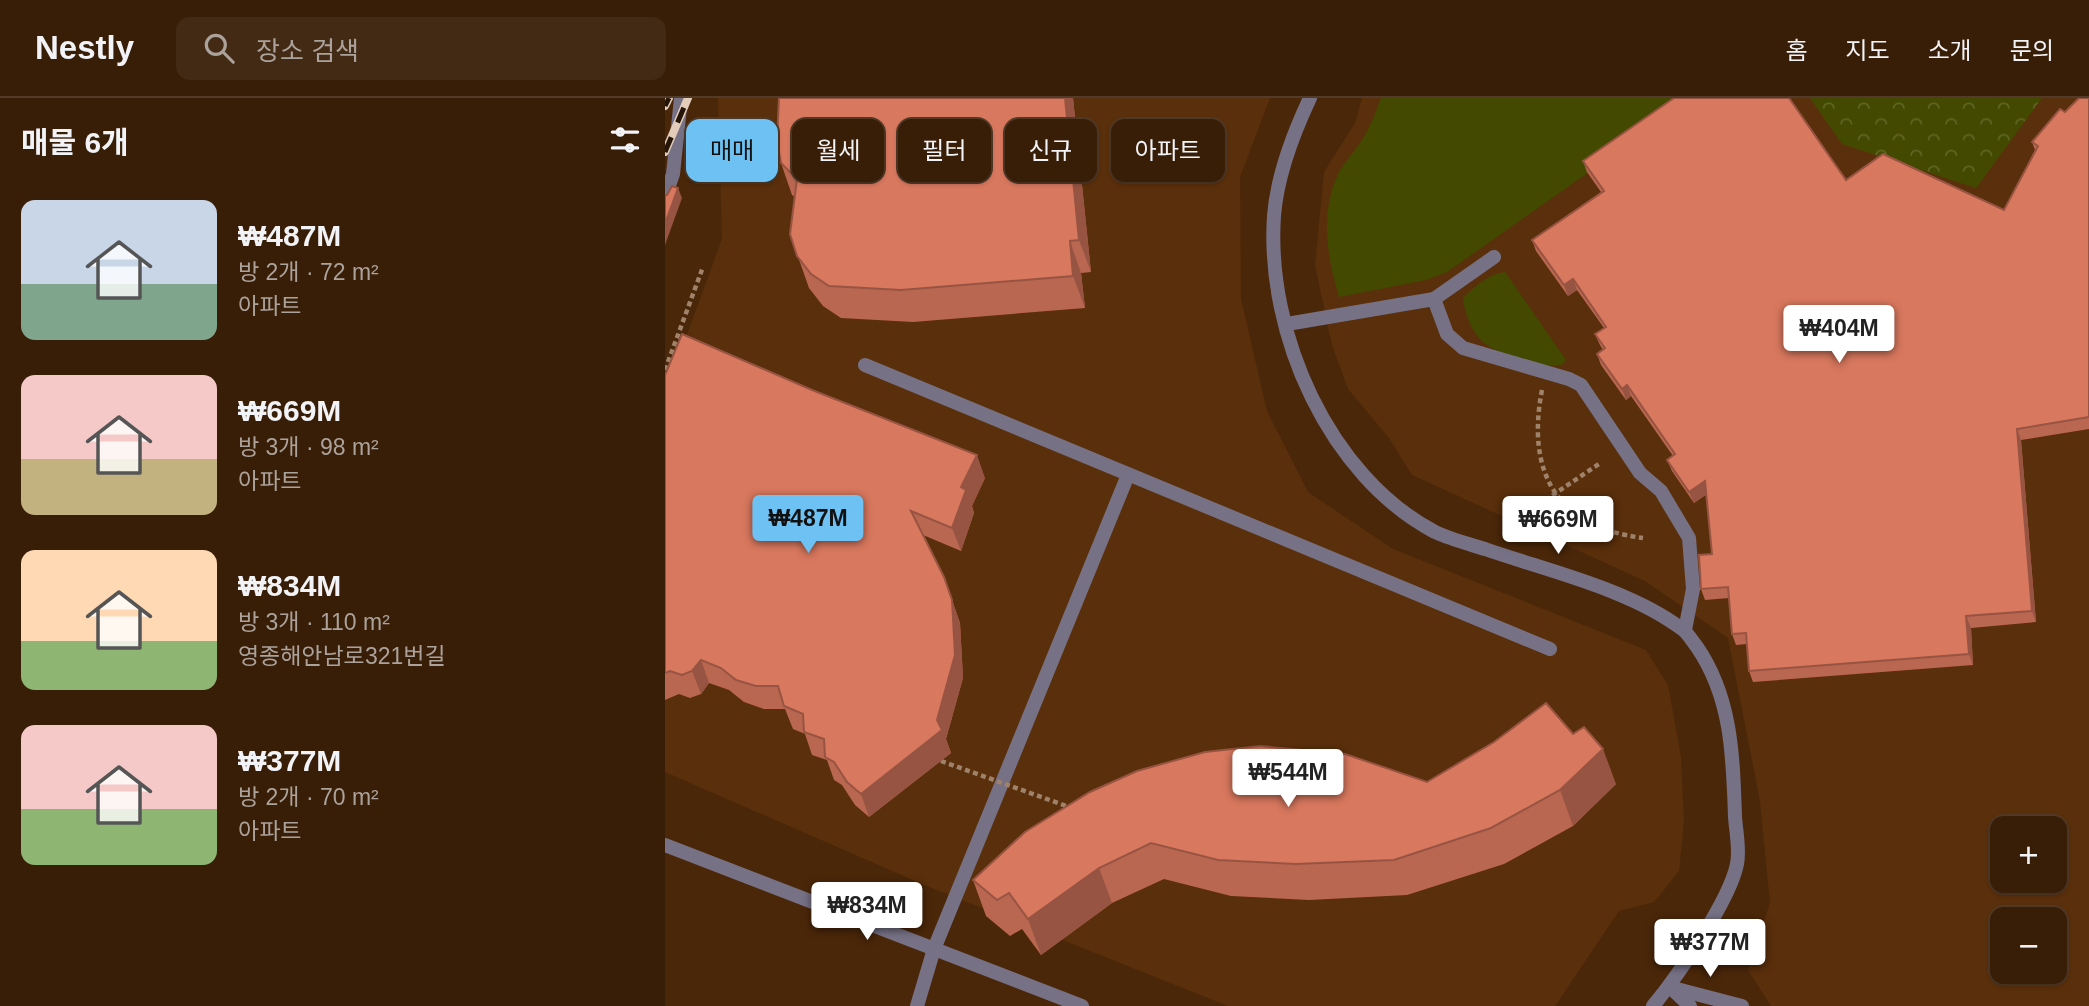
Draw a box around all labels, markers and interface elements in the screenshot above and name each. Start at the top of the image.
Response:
search box [176,17,666,80]
text: Nestly [35,29,134,66]
icon: search [200,29,238,67]
text: 장소 검색 [256,36,359,66]
text: 홈 [1785,37,1807,64]
text: 지도 [1845,37,1890,64]
text: 소개 [1928,37,1972,64]
text: 문의 [2010,37,2054,64]
chip: 매매 [686,119,778,182]
chip: 월세 [792,119,884,182]
chip: 필터 [898,119,991,182]
chip: 신규 [1005,119,1097,182]
chip: 아파트 [1111,119,1225,182]
icon: filters [606,121,644,159]
text: 매물 6개 [21,126,129,159]
text: ₩487M [238,219,341,252]
icon: home [77,228,161,312]
text: 방 2개 · 72 m² [238,259,379,285]
text: 아파트 [238,293,301,319]
pin: ₩404M [1790,306,1888,365]
text: ₩404M [1799,315,1879,341]
text: ₩669M [238,394,341,427]
icon: home [77,403,161,487]
text: 방 3개 · 98 m² [238,434,379,460]
text: 아파트 [238,468,301,494]
pin: ₩487M [759,496,857,555]
pin: ₩669M [1509,496,1607,556]
text: ₩487M [768,505,848,531]
text: ₩669M [1518,506,1598,532]
text: ₩834M [238,569,341,602]
icon: home [77,578,161,662]
text: 방 3개 · 110 m² [238,609,390,635]
text: 영종해안남로321번길 [238,643,446,669]
text: ₩377M [238,744,341,777]
pin: ₩544M [1239,750,1337,809]
icon: home [77,753,161,837]
text: ₩544M [1248,759,1328,785]
text: 방 2개 · 70 m² [238,784,379,810]
map controls [1990,816,2067,984]
button: + [1990,816,2067,893]
text: 아파트 [238,818,301,844]
pin: ₩834M [818,882,916,942]
text: ₩834M [827,892,907,918]
button: − [1990,907,2067,984]
pin: ₩377M [1661,920,1759,979]
text: ₩377M [1670,929,1750,955]

